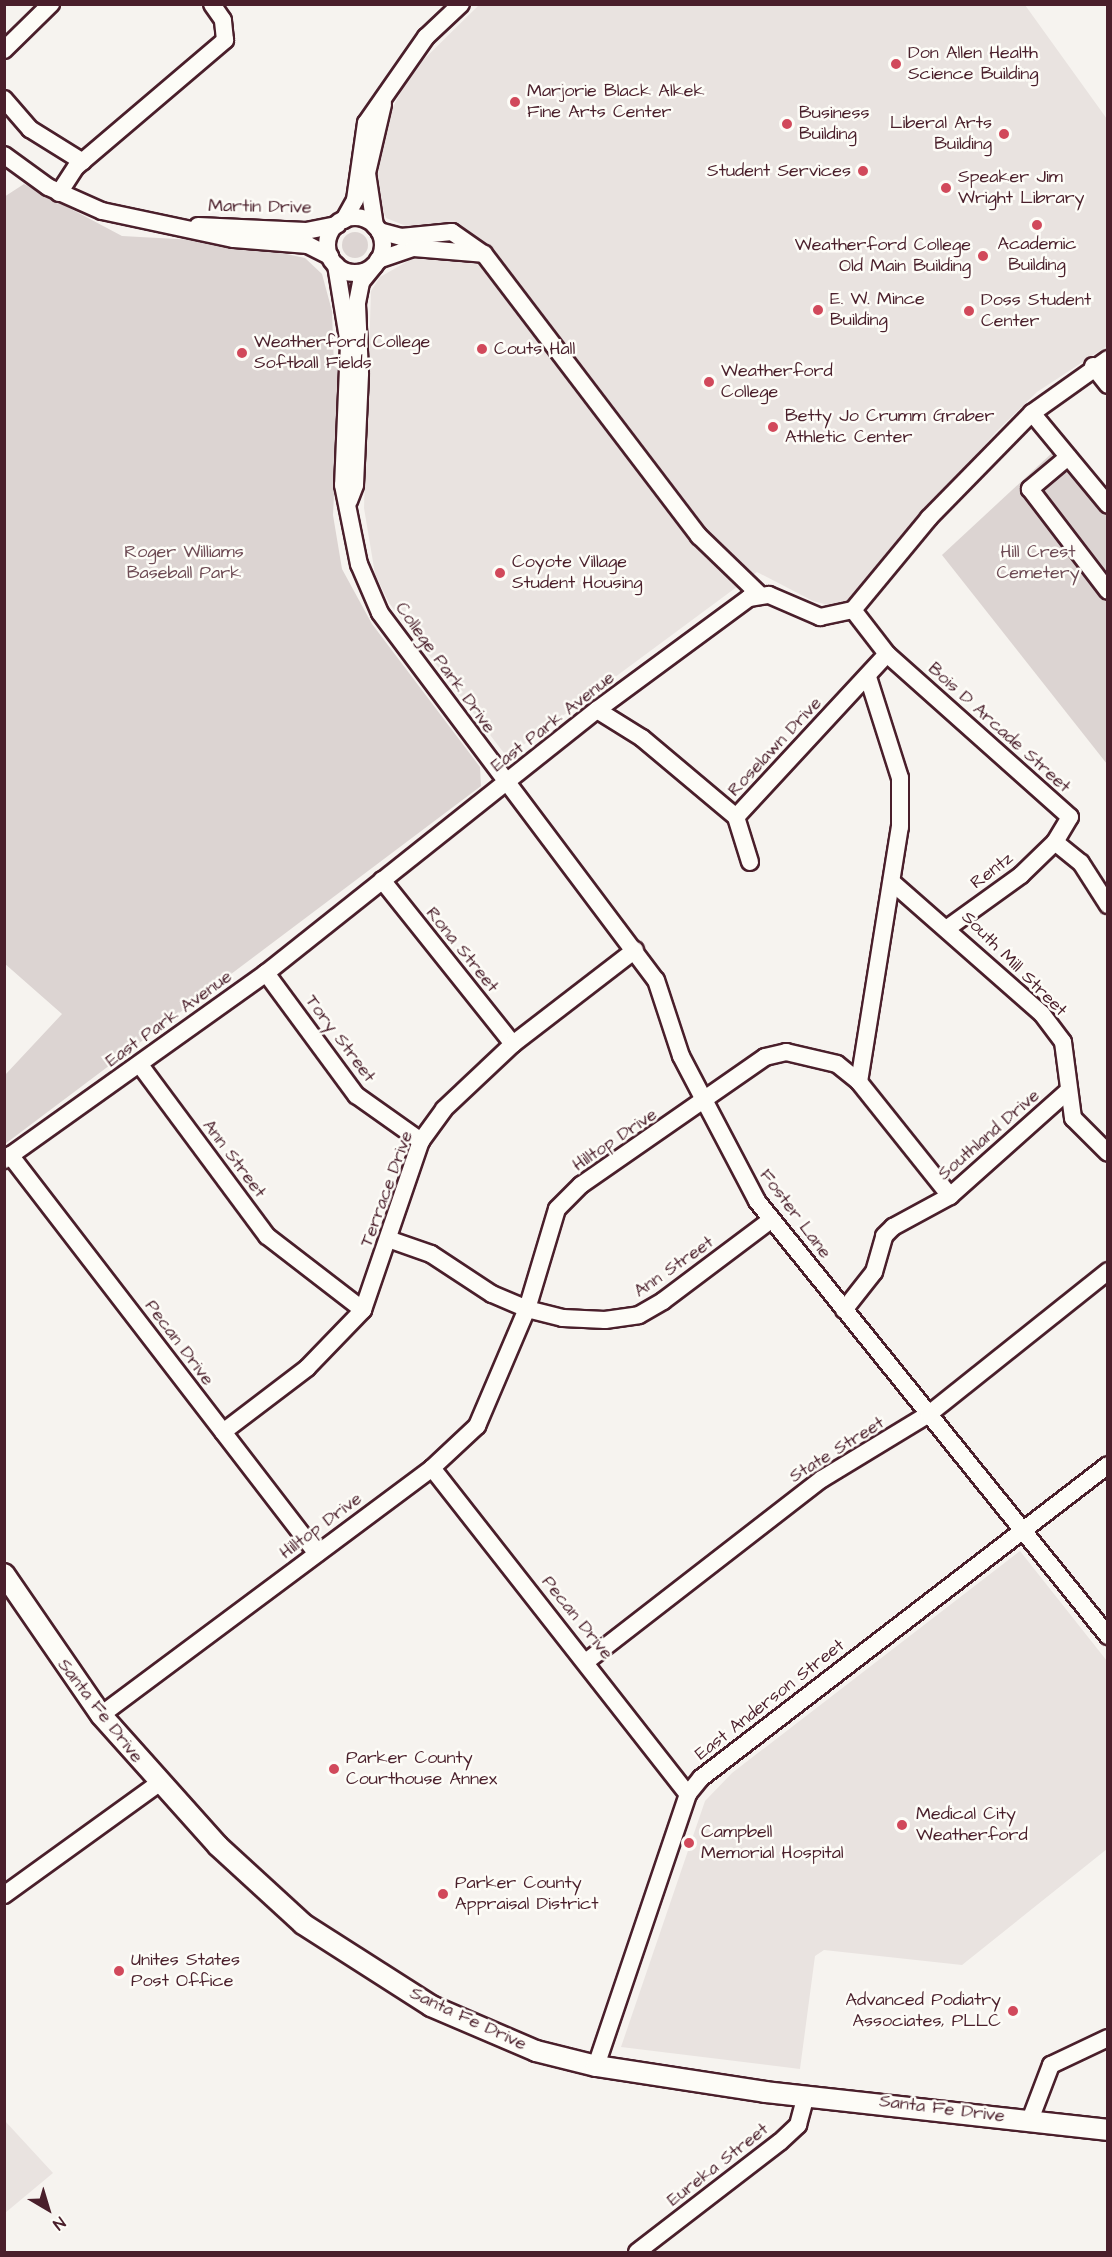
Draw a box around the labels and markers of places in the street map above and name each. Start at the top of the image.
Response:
place label: Don Allen Health Science Building [908,43,1038,86]
marker: Don Allen Health Science Building [889,57,903,71]
place label: Marjorie Black Alkek Fine Arts Center [527,81,705,124]
marker: Marjorie Black Alkek Fine Arts Center [508,95,522,109]
place label: Business Building [799,103,870,146]
place label: Liberal Arts Building [890,113,992,156]
marker: Business Building [780,117,794,131]
marker: Liberal Arts Building [997,127,1011,141]
place label: Student Services [707,160,851,182]
marker: Student Services [856,164,870,178]
place label: Speaker Jim Wright Library [958,167,1084,210]
marker: Speaker Jim Wright Library [939,181,953,195]
marker: Academic Building [1030,218,1044,232]
place label: Academic Building [997,234,1077,276]
place label: Weatherford College Old Main Building [795,235,971,278]
marker: Weatherford College Old Main Building [976,249,990,263]
place label: E. W. Mince Building [830,289,925,332]
place label: Doss Student Center [981,290,1091,332]
marker: E. W. Mince Building [811,303,825,317]
marker: Doss Student Center [962,304,976,318]
place label: Weatherford College Softball Fields [254,332,430,374]
place label: Couts Hall [494,338,575,360]
marker: Couts Hall [475,342,489,356]
marker: Weatherford College Softball Fields [235,346,249,360]
place label: Weatherford College [721,361,833,404]
marker: Weatherford College [702,375,716,389]
place label: Betty Jo Crumm Graber Athletic Center [785,406,994,448]
marker: Betty Jo Crumm Graber Athletic Center [766,420,780,434]
place label: Coyote Village Student Housing [512,552,643,594]
marker: Coyote Village Student Housing [493,566,507,580]
place label: Parker County Courthouse Annex [346,1748,497,1790]
marker: Parker County Courthouse Annex [327,1762,341,1776]
place label: Medical City Weatherford [916,1804,1028,1846]
marker: Medical City Weatherford [893,1816,911,1834]
place label: Campbell Memorial Hospital [701,1822,844,1864]
marker: Campbell Memorial Hospital [682,1836,696,1850]
place label: Parker County Appraisal District [455,1873,599,1916]
marker: Parker County Appraisal District [436,1887,450,1901]
place label: Unites States Post Office [131,1950,240,1992]
marker: Unites States Post Office [112,1964,126,1978]
place label: Advanced Podiatry Associates, PLLC [845,1990,1001,2032]
marker: Advanced Podiatry Associates, PLLC [1006,2004,1020,2018]

